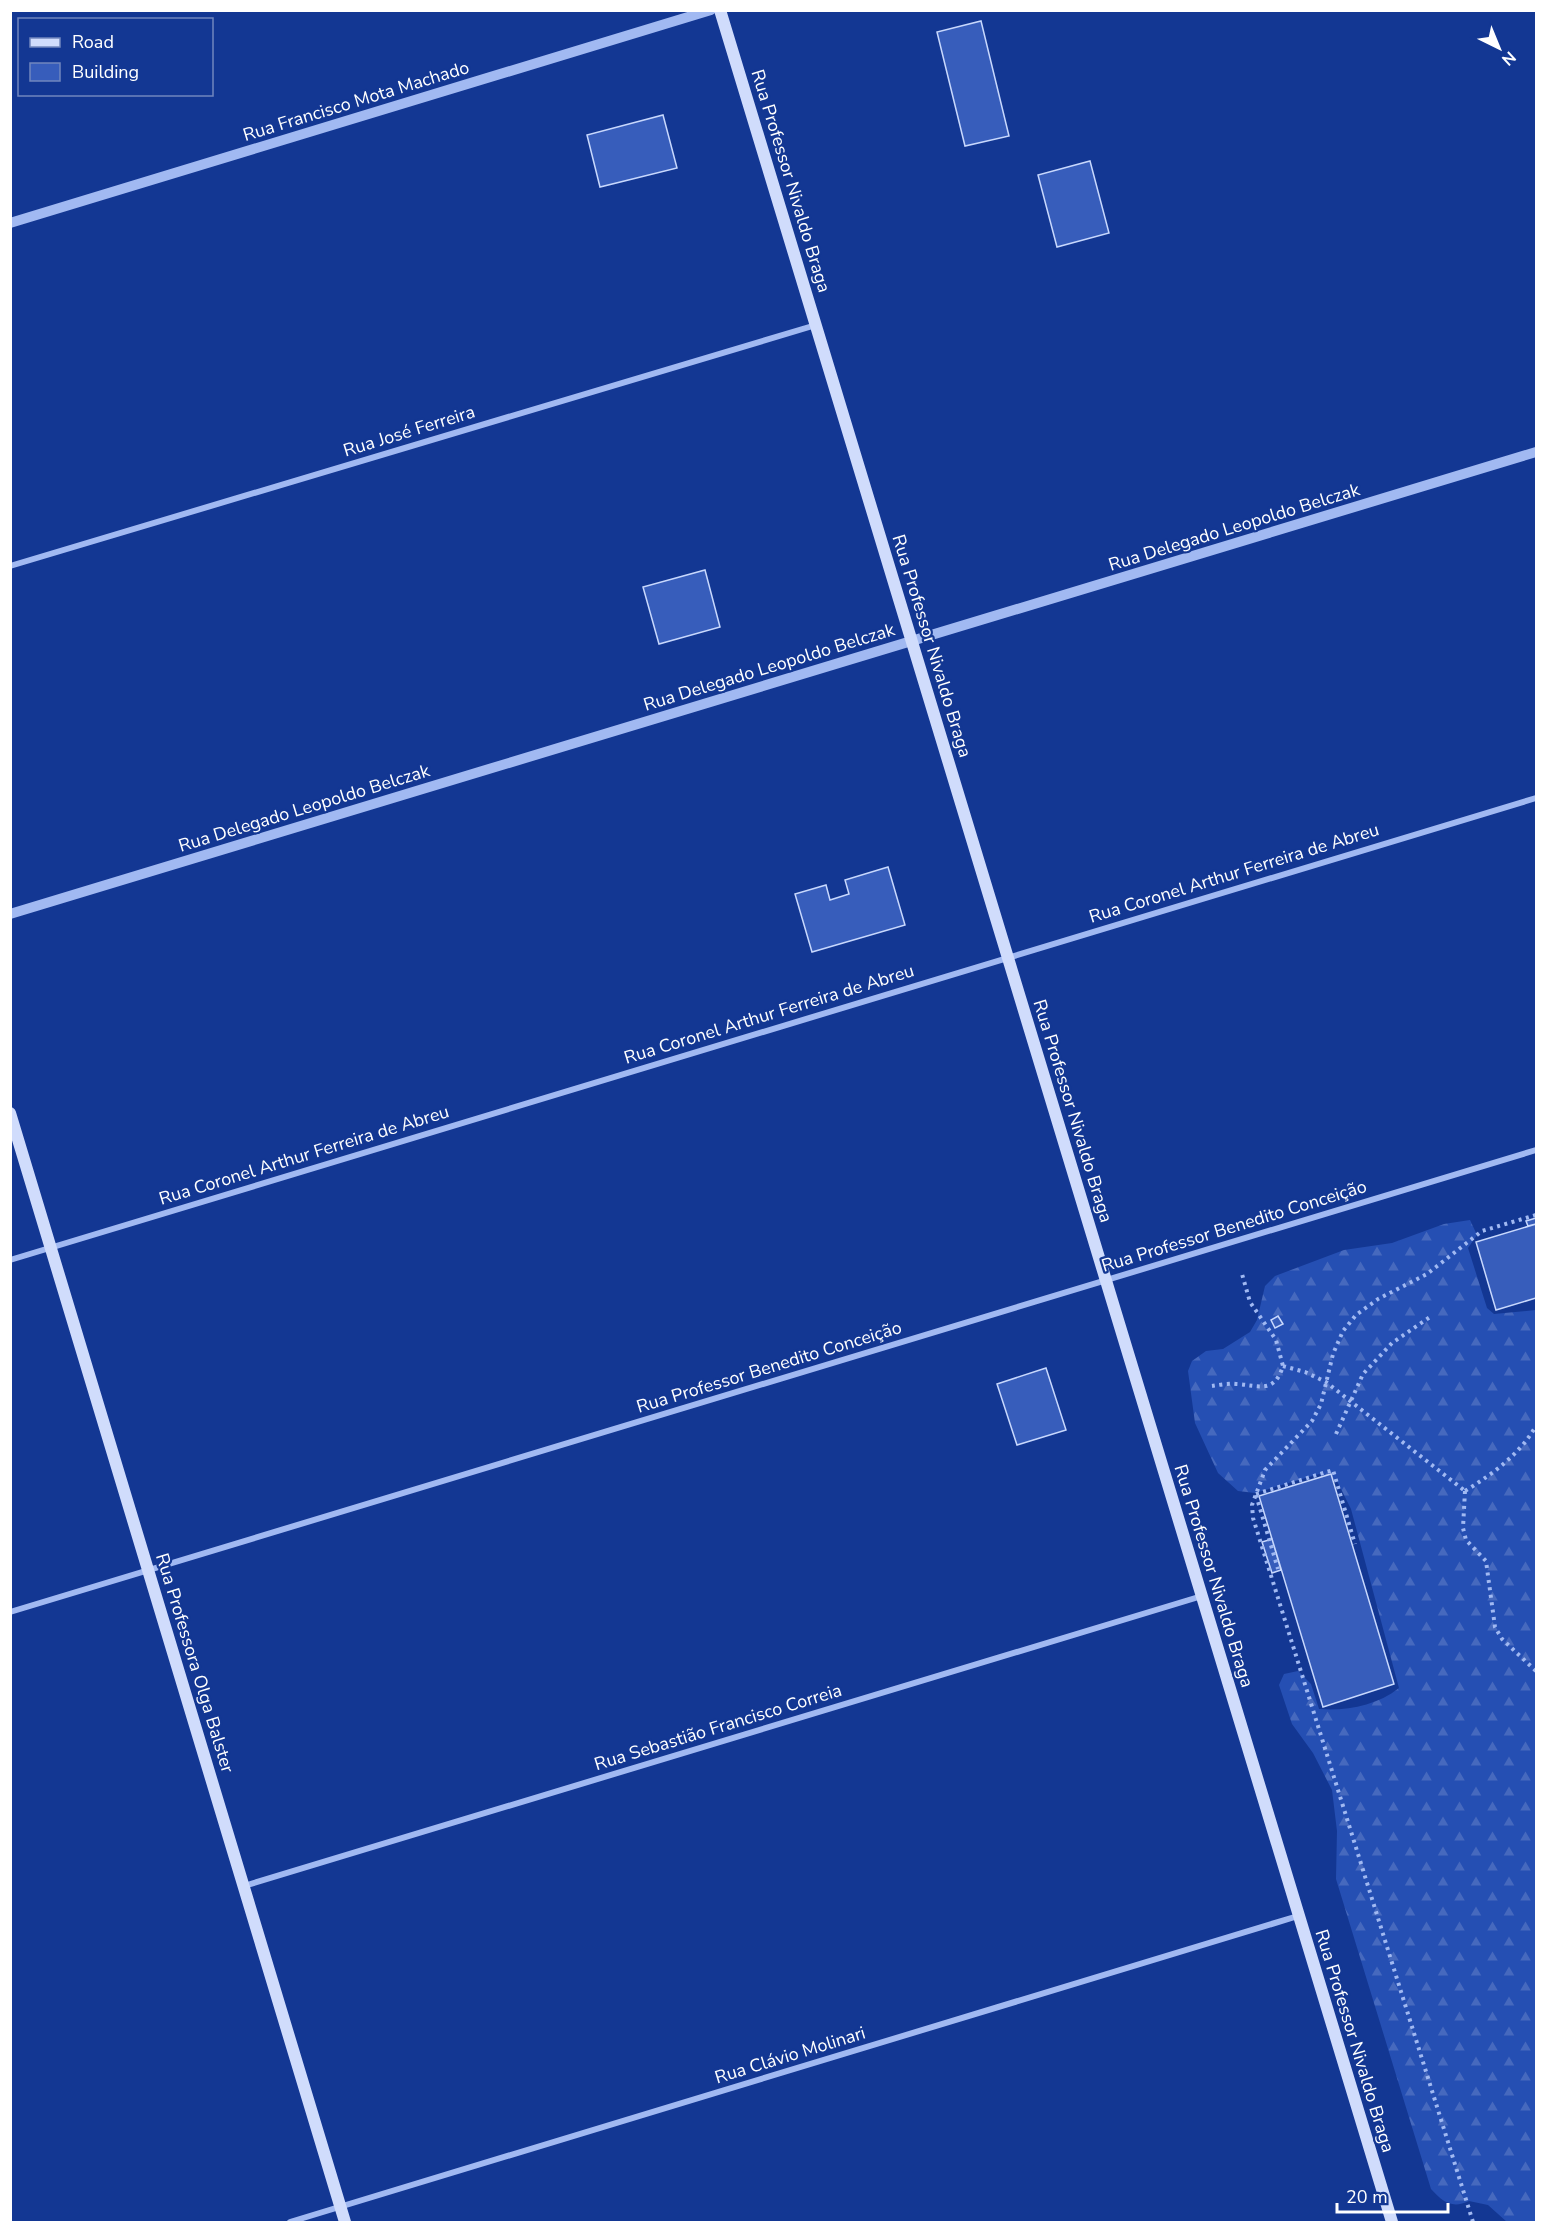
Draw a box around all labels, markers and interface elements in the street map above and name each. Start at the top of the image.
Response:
legend [18,18,213,96]
north arrow [1469,18,1529,78]
text: Road [72,30,114,54]
text: N [1497,46,1520,70]
street label: Rua Francisco Mota Machado [240,55,472,147]
text: Building [72,60,139,84]
street label: Rua Professor Nivaldo Braga [746,67,836,295]
street label: Rua José Ferreira [340,400,478,462]
street label: Rua Delegado Leopoldo Belczak [1105,477,1363,577]
street label: Rua Professor Nivaldo Braga [887,532,977,760]
street label: Rua Delegado Leopoldo Belczak [640,617,898,717]
street label: Rua Delegado Leopoldo Belczak [175,758,433,858]
street label: Rua Coronel Arthur Ferreira de Abreu [1086,817,1382,929]
street label: Rua Coronel Arthur Ferreira de Abreu [621,958,917,1070]
street label: Rua Professor Nivaldo Braga [1028,997,1118,1225]
street label: Rua Coronel Arthur Ferreira de Abreu [156,1099,452,1211]
street label: Rua Professor Benedito Conceição [1099,1174,1369,1278]
street label: Rua Professor Benedito Conceição [634,1315,904,1419]
street label: Rua Professor Nivaldo Braga [1169,1462,1259,1690]
street label: Rua Professora Olga Balster [150,1550,240,1776]
street label: Rua Sebastião Francisco Correia [591,1678,845,1776]
street label: Rua Professor Nivaldo Braga [1310,1927,1400,2155]
street label: Rua Clávio Molinari [712,2021,868,2089]
scale bar [1337,2176,1448,2214]
text: 20 m [1346,2185,1388,2209]

